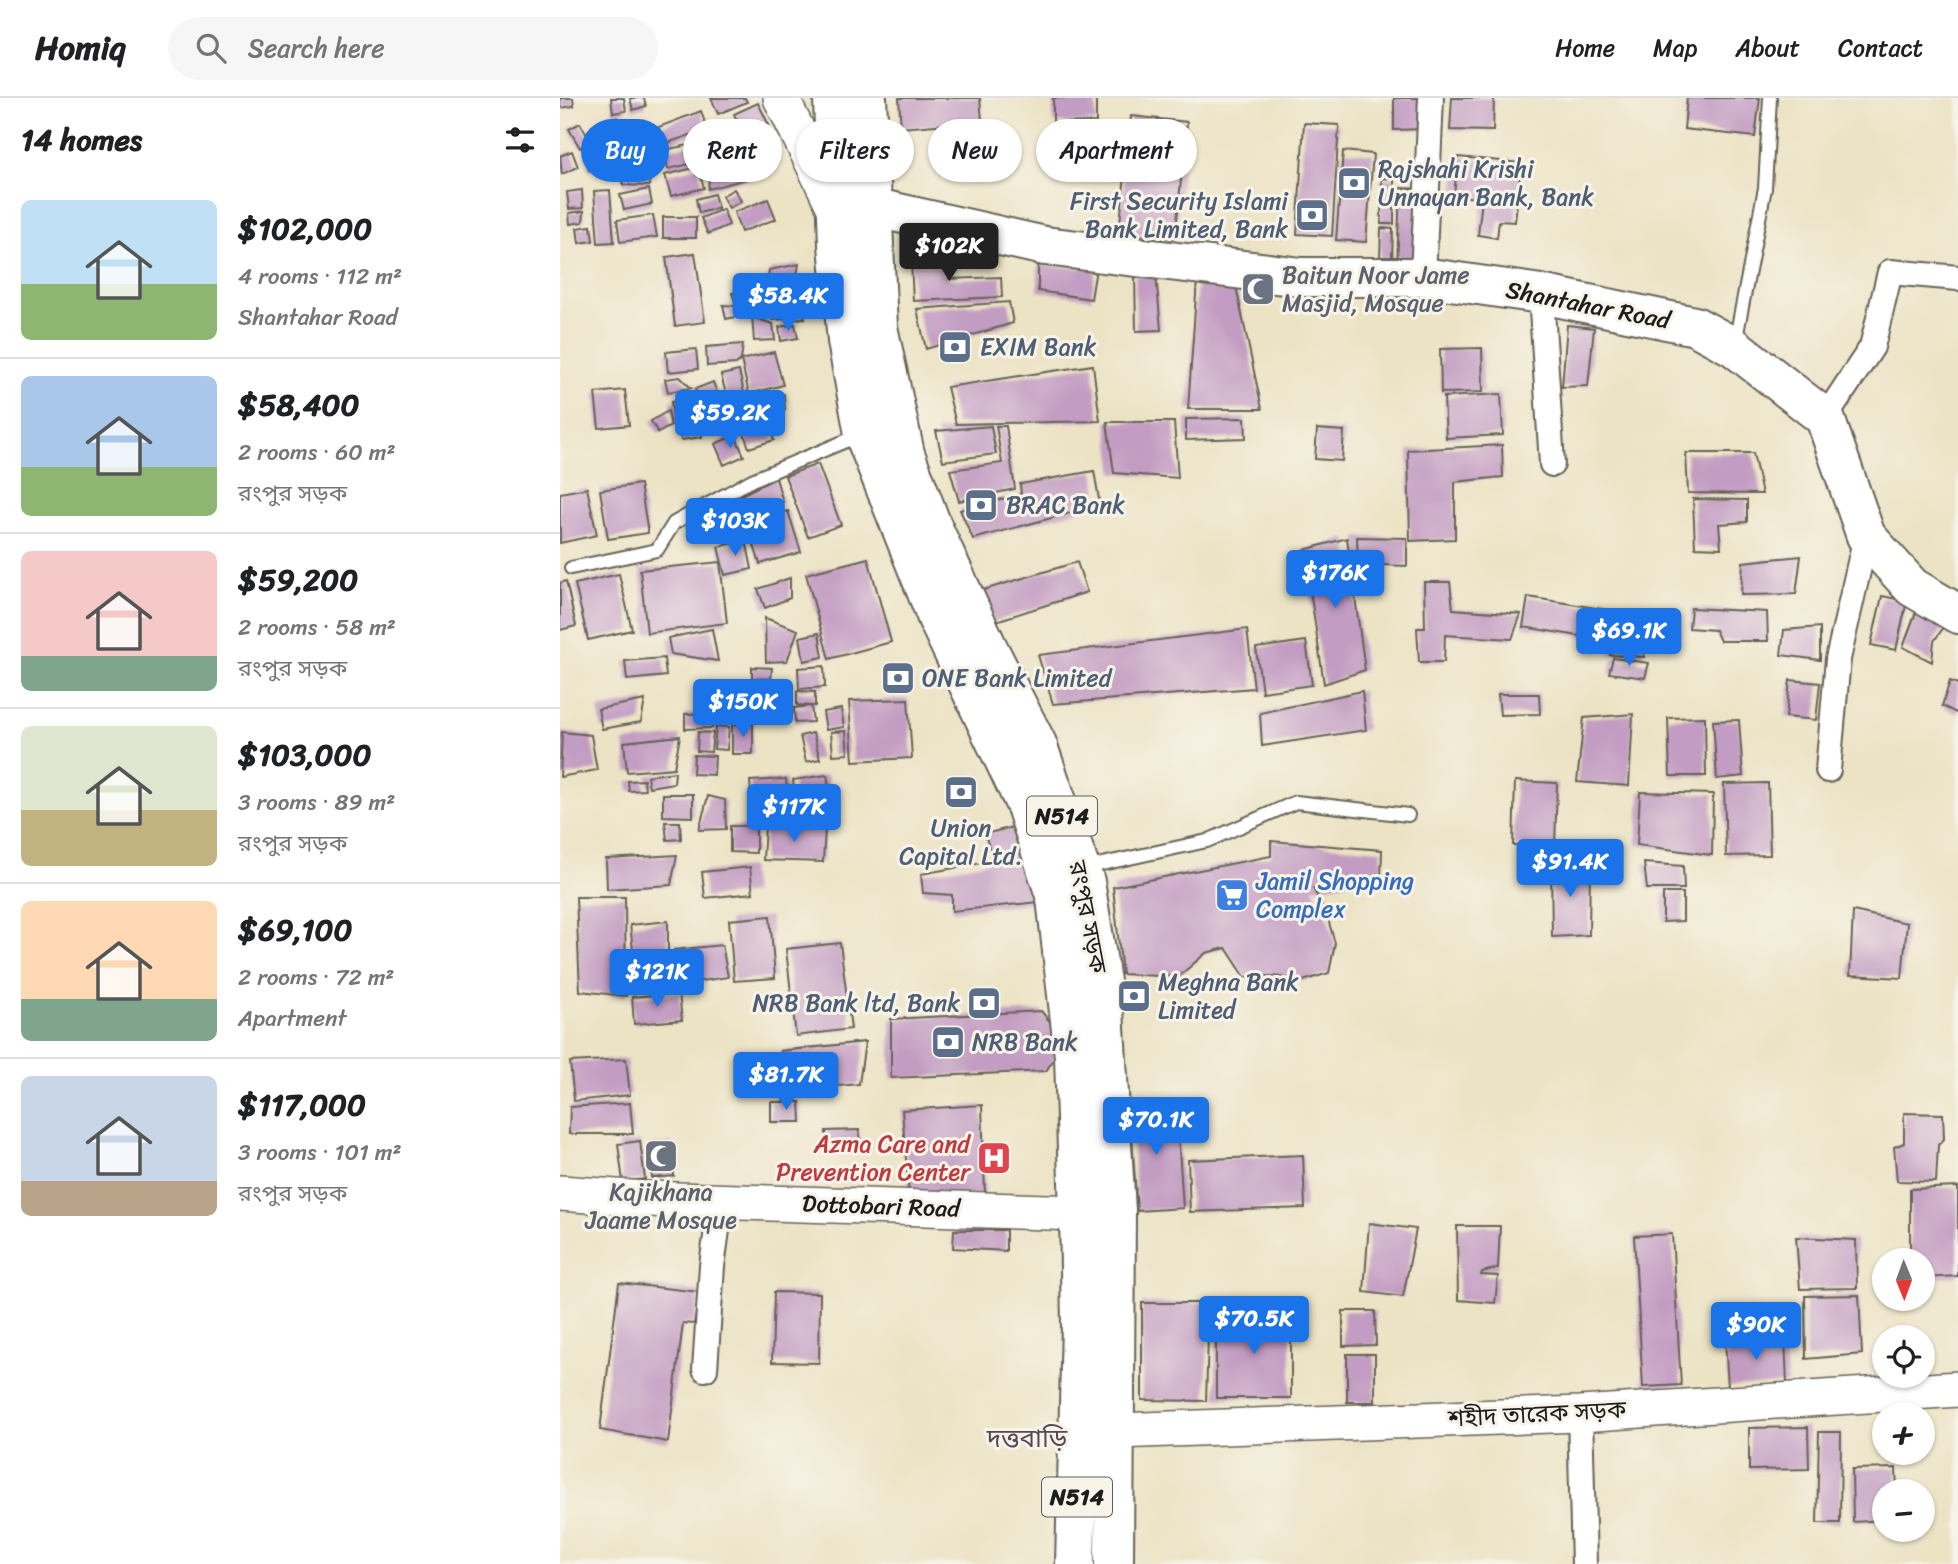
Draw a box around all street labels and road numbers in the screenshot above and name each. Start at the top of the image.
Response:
street label: Shantahar Road [1502,268,1675,342]
road number: N514 [1027,796,1097,836]
street label: রংপুর সড়ক [1056,856,1120,978]
street label: Dottobari Road [801,1182,962,1230]
street label: শহীদ তারেক সড়ক [1446,1388,1628,1440]
road number: N514 [1042,1478,1112,1516]

